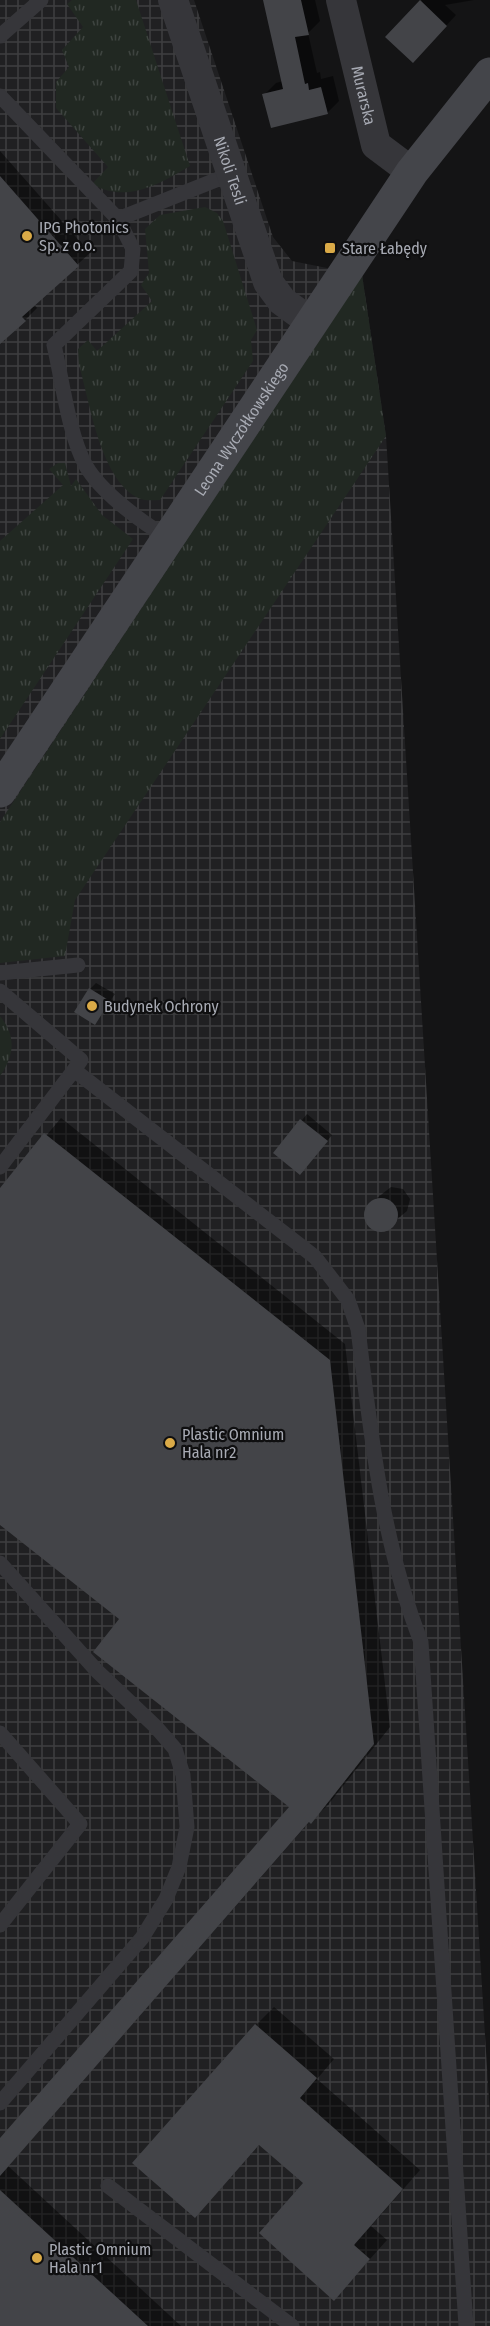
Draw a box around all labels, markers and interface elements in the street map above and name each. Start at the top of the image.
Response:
street label: Murarska [348,64,380,127]
street label: Nikoli Tesli [210,134,251,207]
place label: IPG Photonics Sp. z o.o. [39,218,129,255]
marker: IPG Photonics Sp. z o.o. [20,229,34,243]
place label: Stare Łabędy [342,239,428,258]
marker: Stare Łabędy [323,241,337,255]
street label: Leona Wyczółkowskiego [190,358,292,499]
place label: Budynek Ochrony [104,997,220,1016]
marker: Budynek Ochrony [85,999,99,1013]
place label: Plastic Omnium Hala nr2 [182,1425,284,1462]
marker: Plastic Omnium Hala nr2 [163,1436,177,1450]
place label: Plastic Omnium Hala nr1 [49,2240,151,2277]
marker: Plastic Omnium Hala nr1 [30,2251,44,2265]

